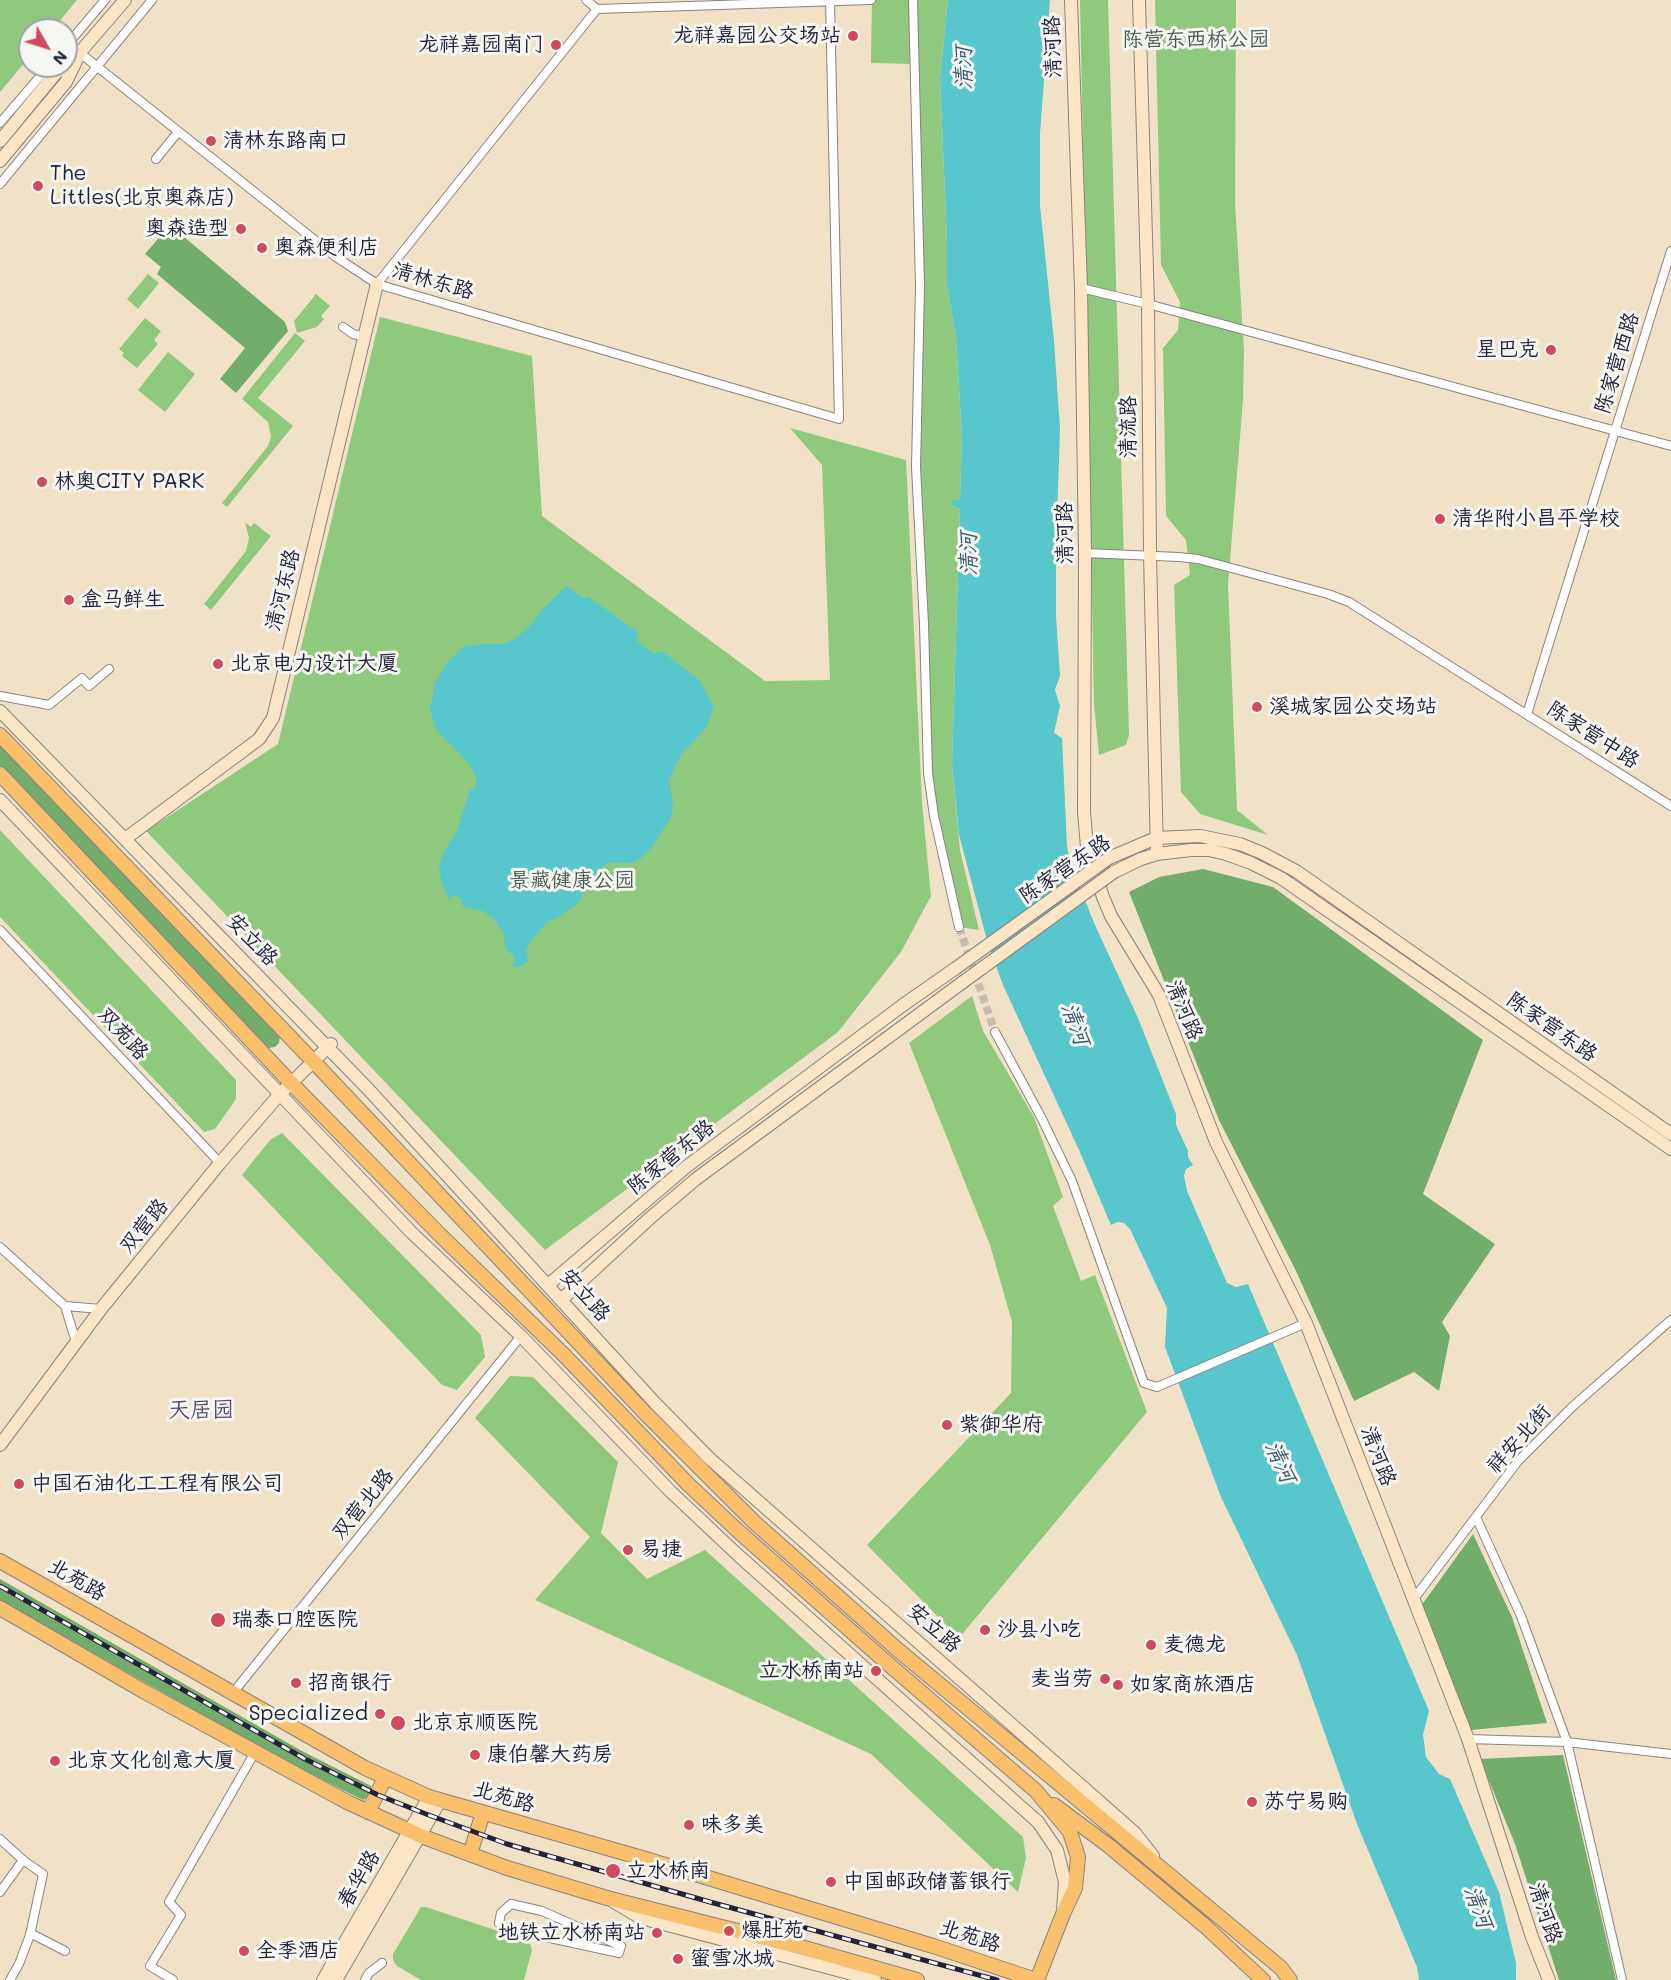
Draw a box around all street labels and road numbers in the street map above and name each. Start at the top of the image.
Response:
street label: 清河路 [1039,15,1067,79]
street label: 清林东路 [389,257,477,305]
street label: 陈家营西路 [1590,309,1644,417]
street label: 清流路 [1116,396,1142,458]
street label: 清河路 [1052,501,1078,565]
street label: 清河东路 [261,546,305,634]
street label: 陈家营中路 [1542,696,1644,774]
street label: 陈家营东路 [1014,829,1116,909]
street label: 安立路 [221,909,283,971]
street label: 清河路 [1160,976,1208,1044]
street label: 陈家营东路 [1502,987,1602,1067]
street label: 双苑路 [92,1002,154,1066]
street label: 陈家营东路 [622,1114,720,1200]
street label: 双营路 [114,1194,174,1258]
street label: 安立路 [555,1263,615,1327]
street label: 祥安北街 [1482,1399,1556,1479]
street label: 清河路 [1355,1422,1401,1490]
street label: 双营北路 [327,1463,399,1545]
street label: 北苑路 [43,1553,111,1607]
street label: 安立路 [902,1598,966,1658]
street label: 北苑路 [470,1776,538,1818]
street label: 春华路 [332,1845,386,1913]
street label: 清河路 [1523,1879,1567,1947]
street label: 北苑路 [936,1914,1004,1958]

